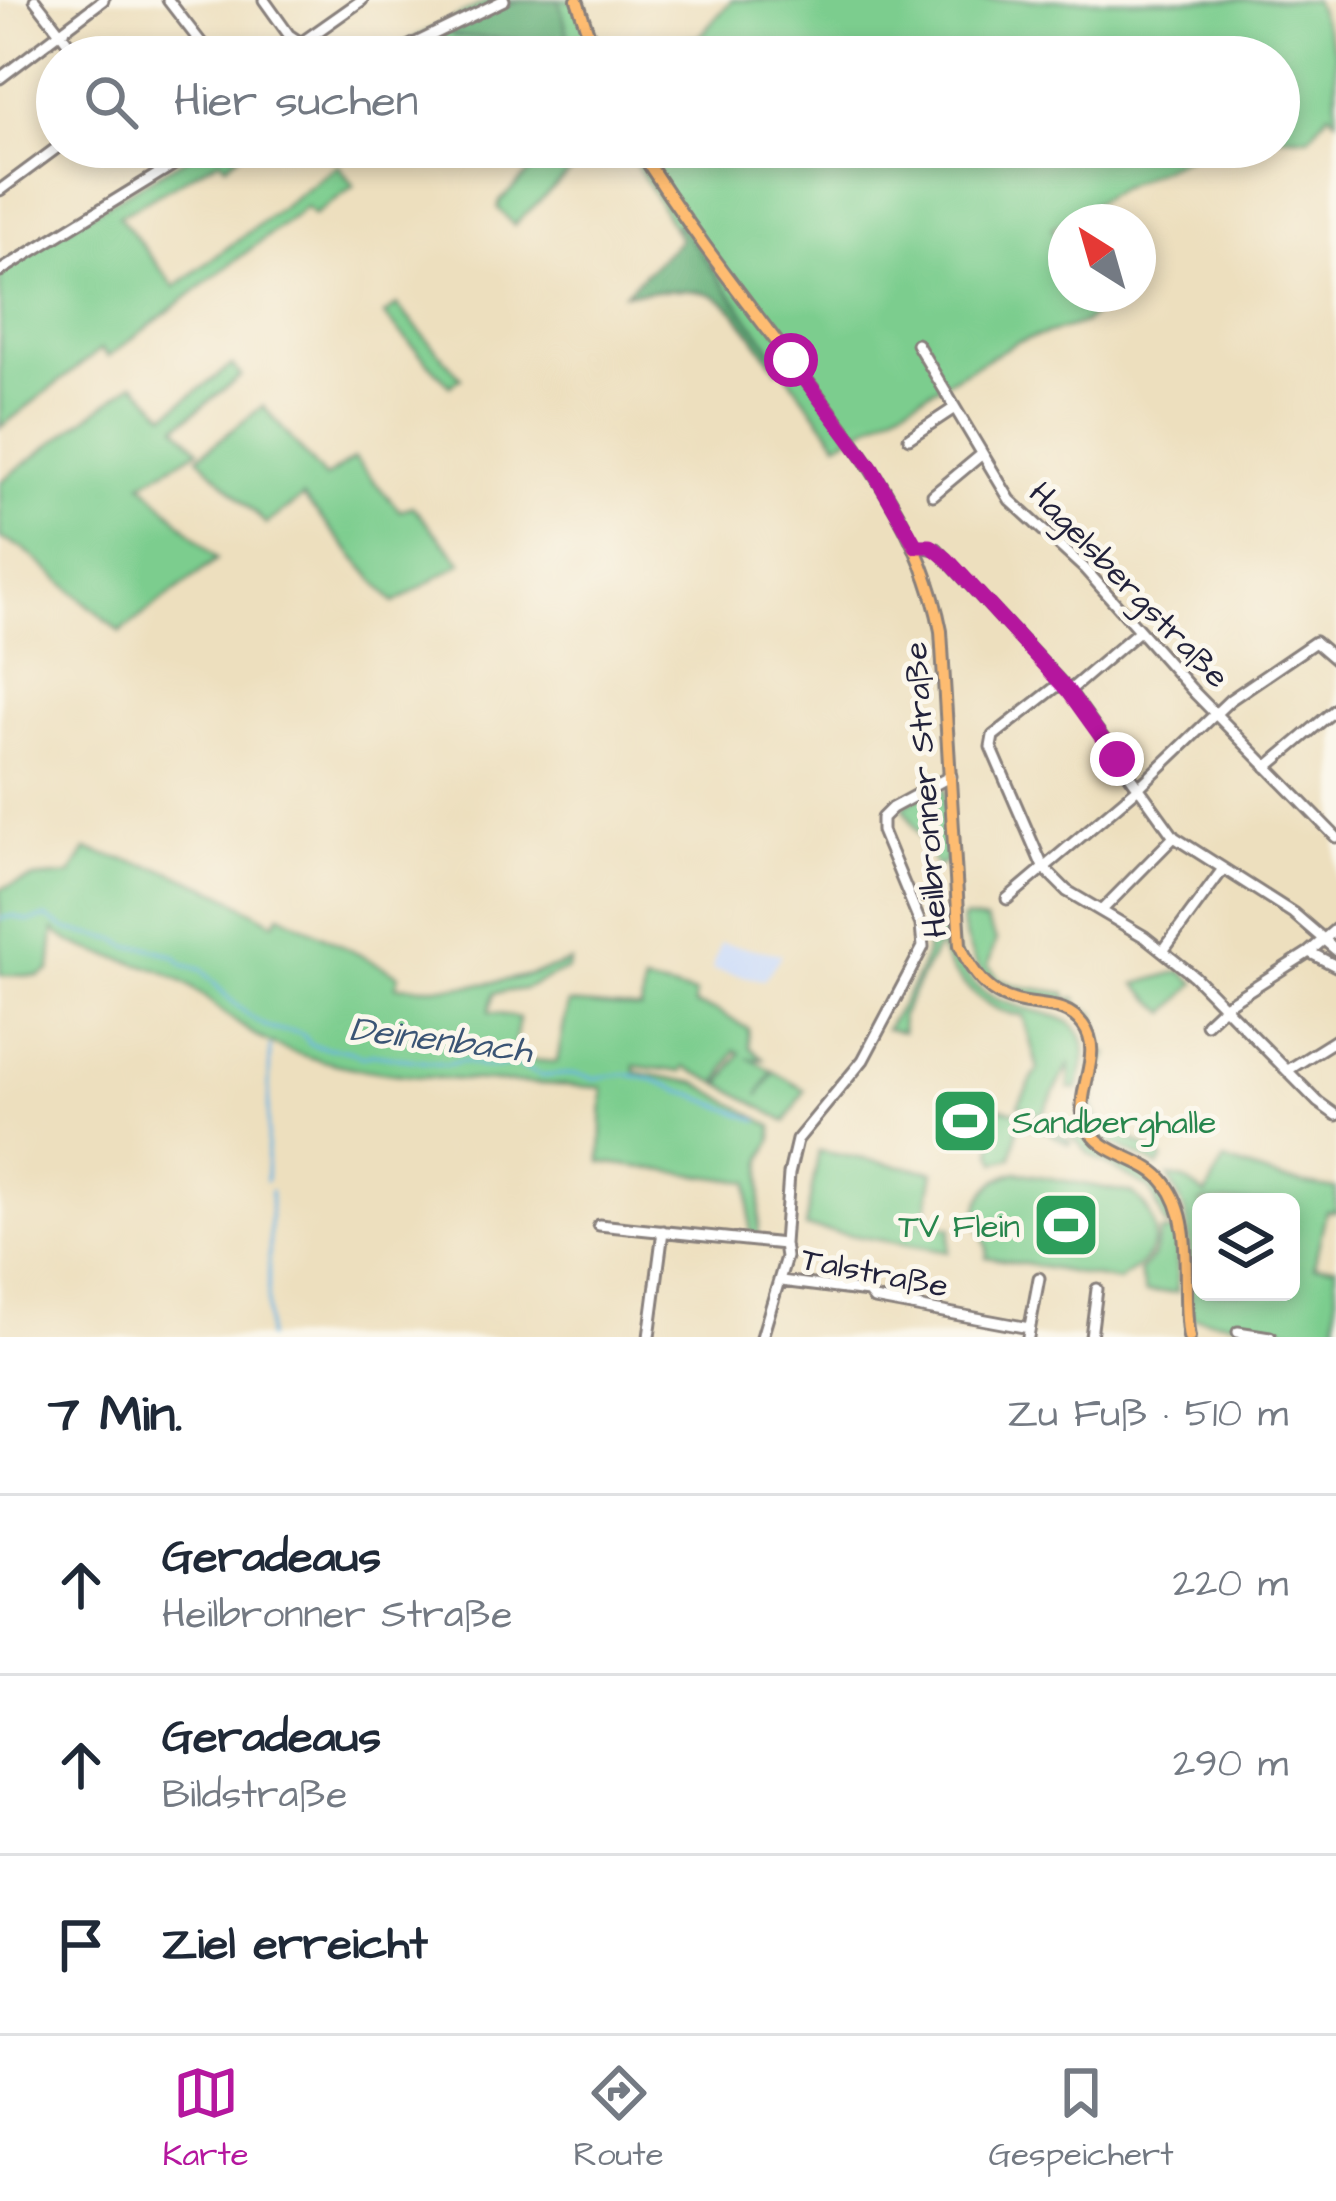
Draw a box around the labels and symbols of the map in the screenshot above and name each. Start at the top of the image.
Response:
north arrow [1048,204,1156,312]
route start [764,333,818,387]
street label: Hagelsbergstraße [1016,472,1239,700]
street label: Heilbronner Straße [893,640,959,939]
route end [1090,732,1144,786]
water label: Deinenbach [347,1004,537,1077]
sports icon: Sandberghalle [930,1086,1000,1156]
place label: Sandberghalle [1012,1100,1216,1148]
sports icon: TV Flein [1031,1190,1101,1260]
place label: TV Flein [898,1204,1020,1250]
street label: Talstraße [797,1236,952,1310]

